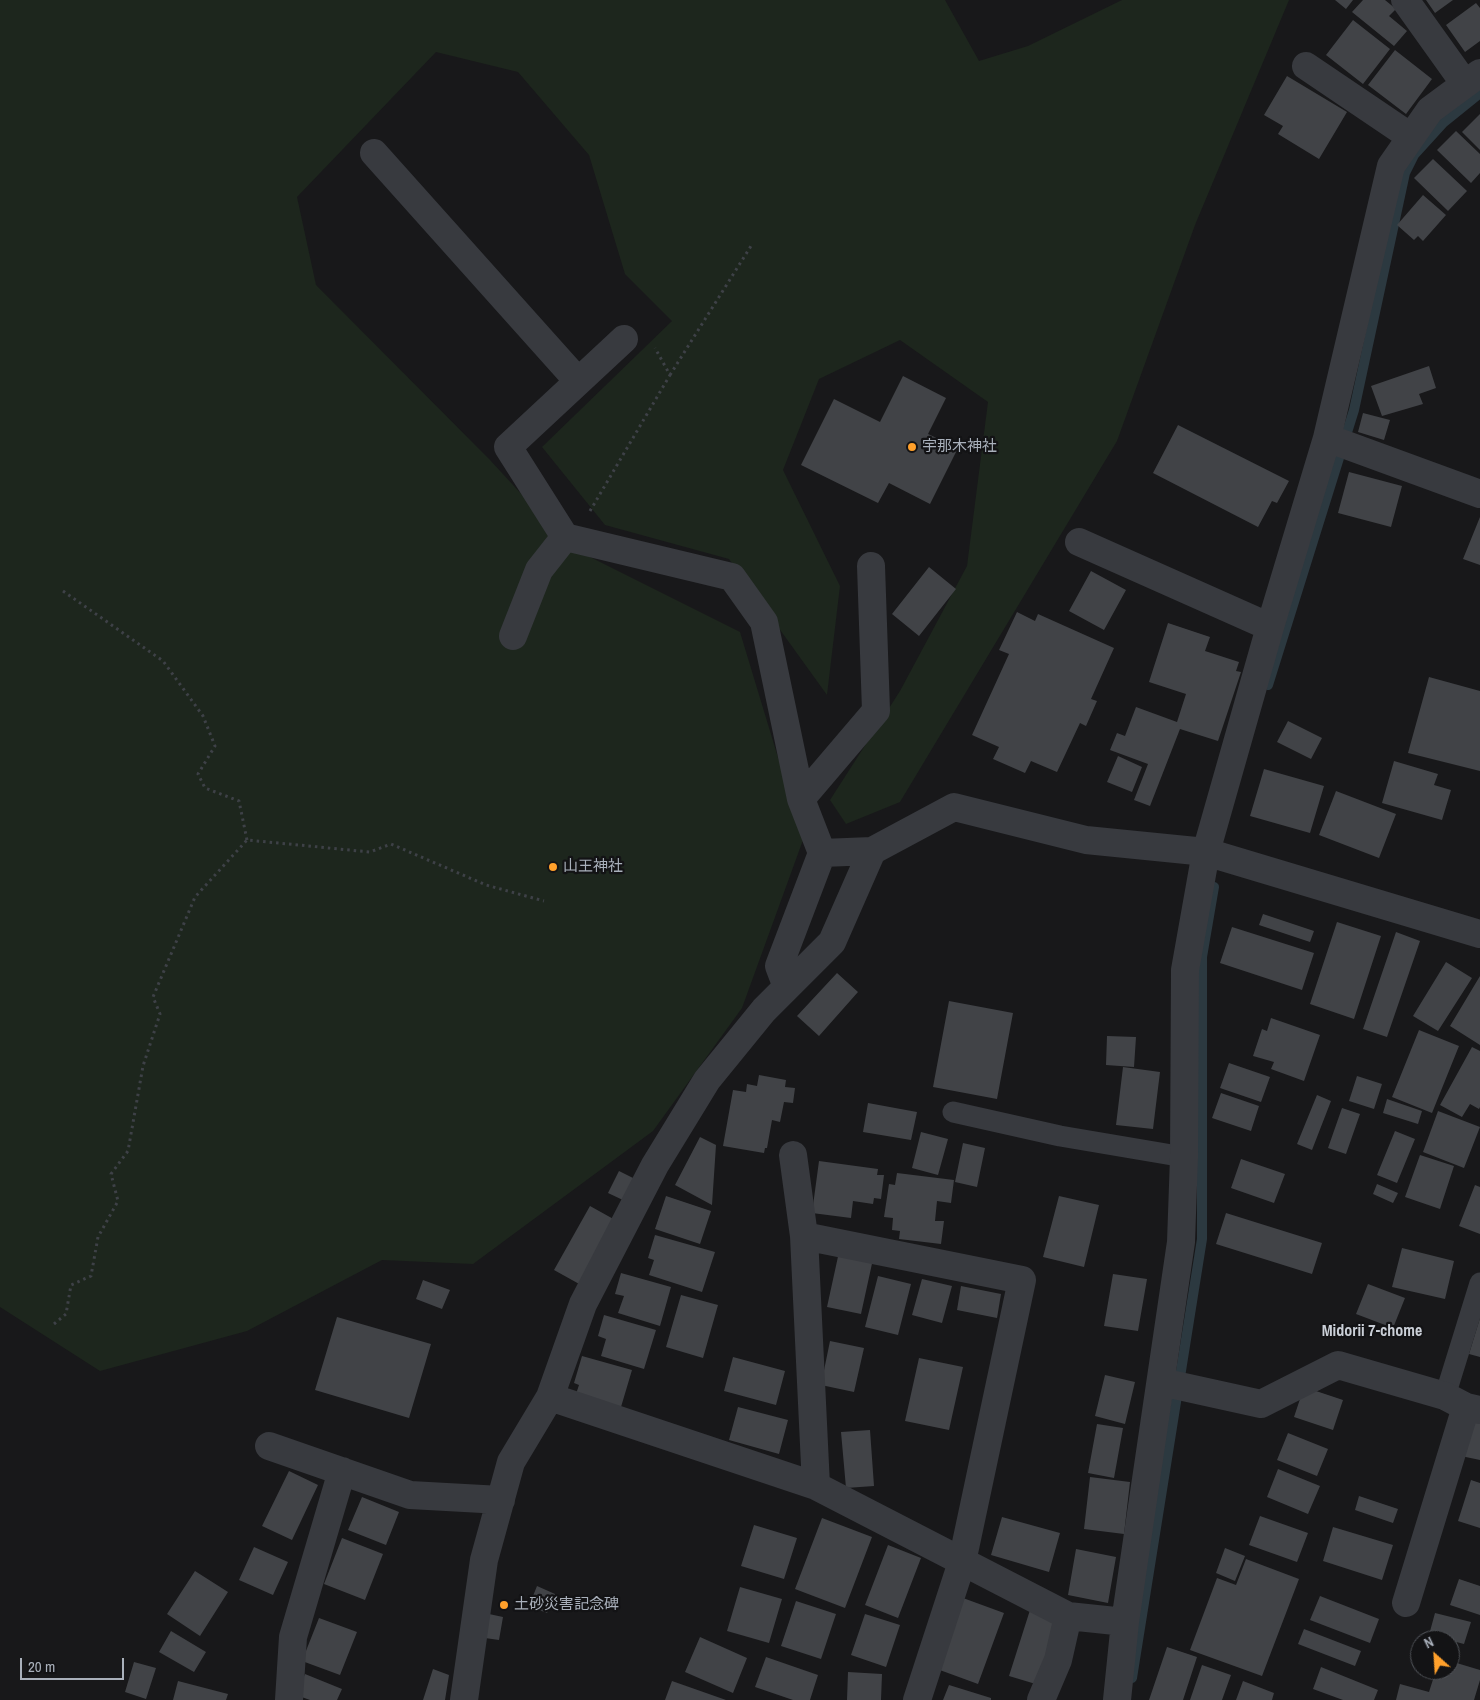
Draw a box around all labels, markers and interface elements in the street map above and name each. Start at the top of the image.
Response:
place label: 宇那木神社 [922,438,997,456]
marker: 宇那木神社 [906,441,918,453]
place label: 山王神社 [563,858,623,876]
marker: 山王神社 [547,861,559,873]
district label: Midorii 7-chome [1322,1322,1422,1342]
place label: 土砂災害記念碑 [514,1596,619,1614]
marker: 土砂災害記念碑 [498,1599,510,1611]
north arrow [1410,1630,1460,1680]
text: N [1421,1633,1437,1652]
scale bar [22,1648,126,1680]
text: 20 m [28,1656,55,1677]

